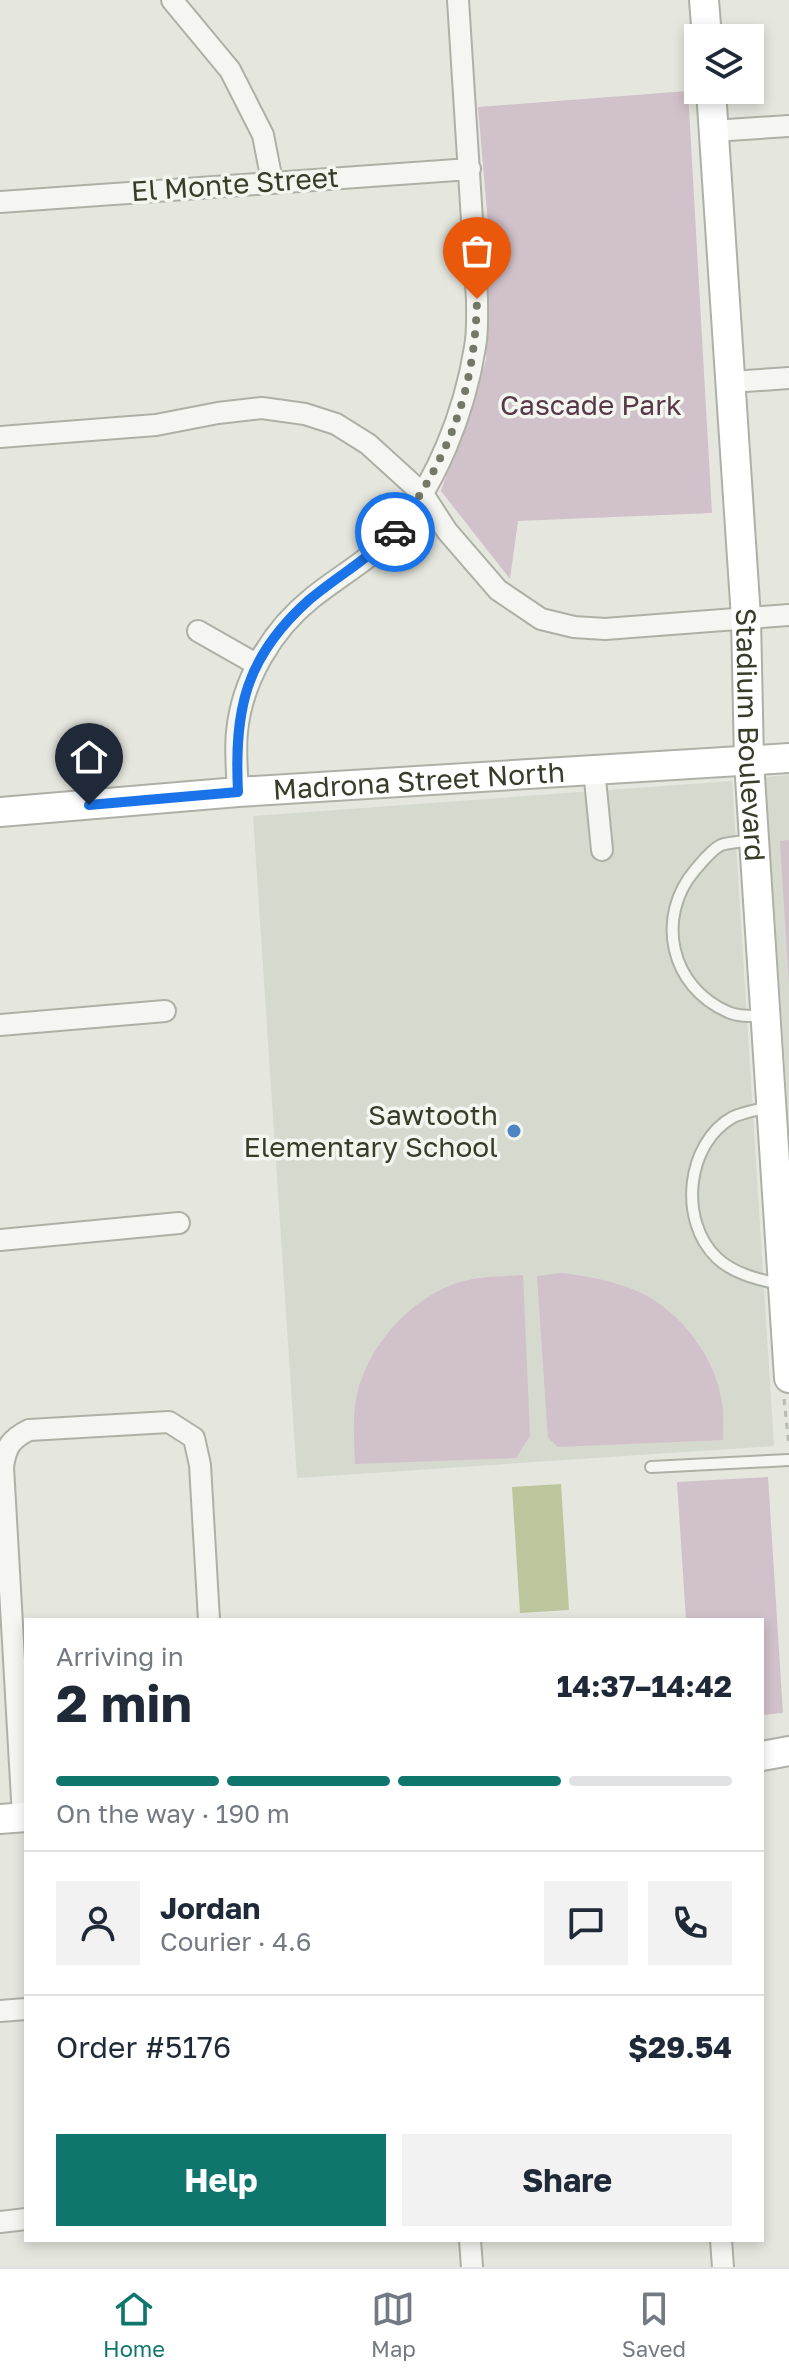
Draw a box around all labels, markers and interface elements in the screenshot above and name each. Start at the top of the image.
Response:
map controls [684,24,764,104]
button: layers [684,24,764,104]
street label: El Monte Street [130,160,340,207]
pin [443,217,511,299]
icon: bag [455,229,499,273]
park label: Cascade Park [500,388,682,421]
courier [355,492,435,572]
icon: car [373,510,417,554]
street label: Stadium Boulevard [729,607,772,862]
pin [55,723,123,805]
icon: home [67,735,111,779]
street label: Madrona Street North [272,755,566,806]
place label: Sawtooth Elementary School [244,1098,498,1163]
marker: Sawtooth Elementary School [505,1122,523,1140]
text: Arriving in [56,1641,184,1672]
text: 14:37–14:42 [557,1668,732,1704]
text: 2 min [56,1671,192,1733]
text: On the way · 190 m [56,1798,290,1829]
button: person [56,1881,140,1965]
button: chat [544,1881,628,1965]
button: phone [648,1881,732,1965]
text: Jordan [160,1890,260,1926]
text: Courier · 4.6 [160,1926,312,1957]
text: Order #5176 [56,2029,231,2065]
text: $29.54 [628,2029,732,2065]
button: Help [56,2134,386,2226]
button: Share [402,2134,732,2226]
tab: Home [103,2287,165,2362]
tab: Map [371,2287,416,2362]
tab: Saved [622,2287,686,2362]

